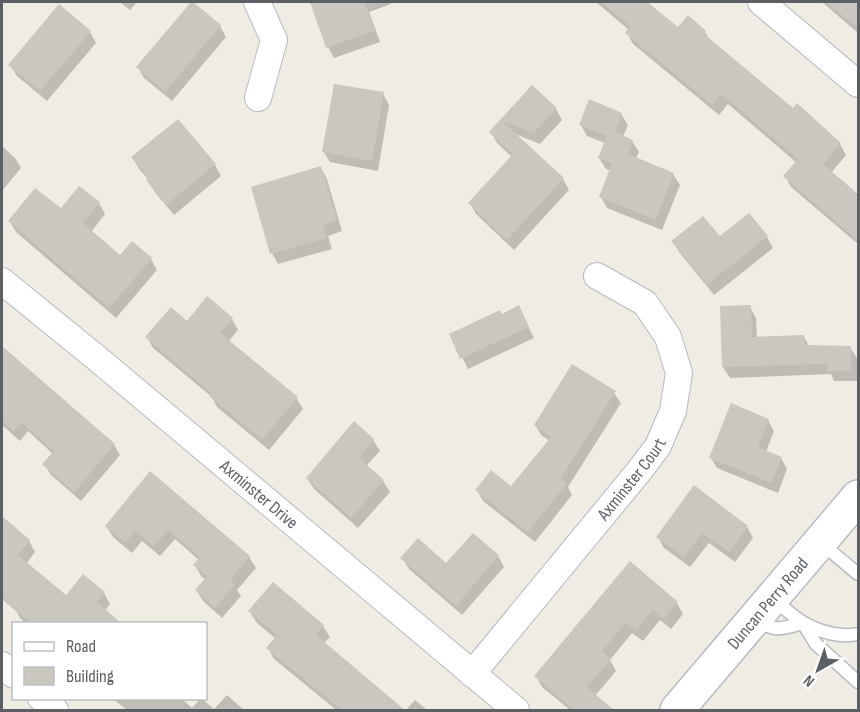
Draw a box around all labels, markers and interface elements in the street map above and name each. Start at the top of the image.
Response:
street label: Axminster Court [592,435,671,525]
street label: Axminster Drive [214,455,302,534]
street label: Duncan Perry Road [723,553,813,654]
legend [12,622,207,700]
text: Road [66,636,96,657]
north arrow [788,640,848,700]
text: Building [66,666,114,687]
text: N [800,670,819,690]

